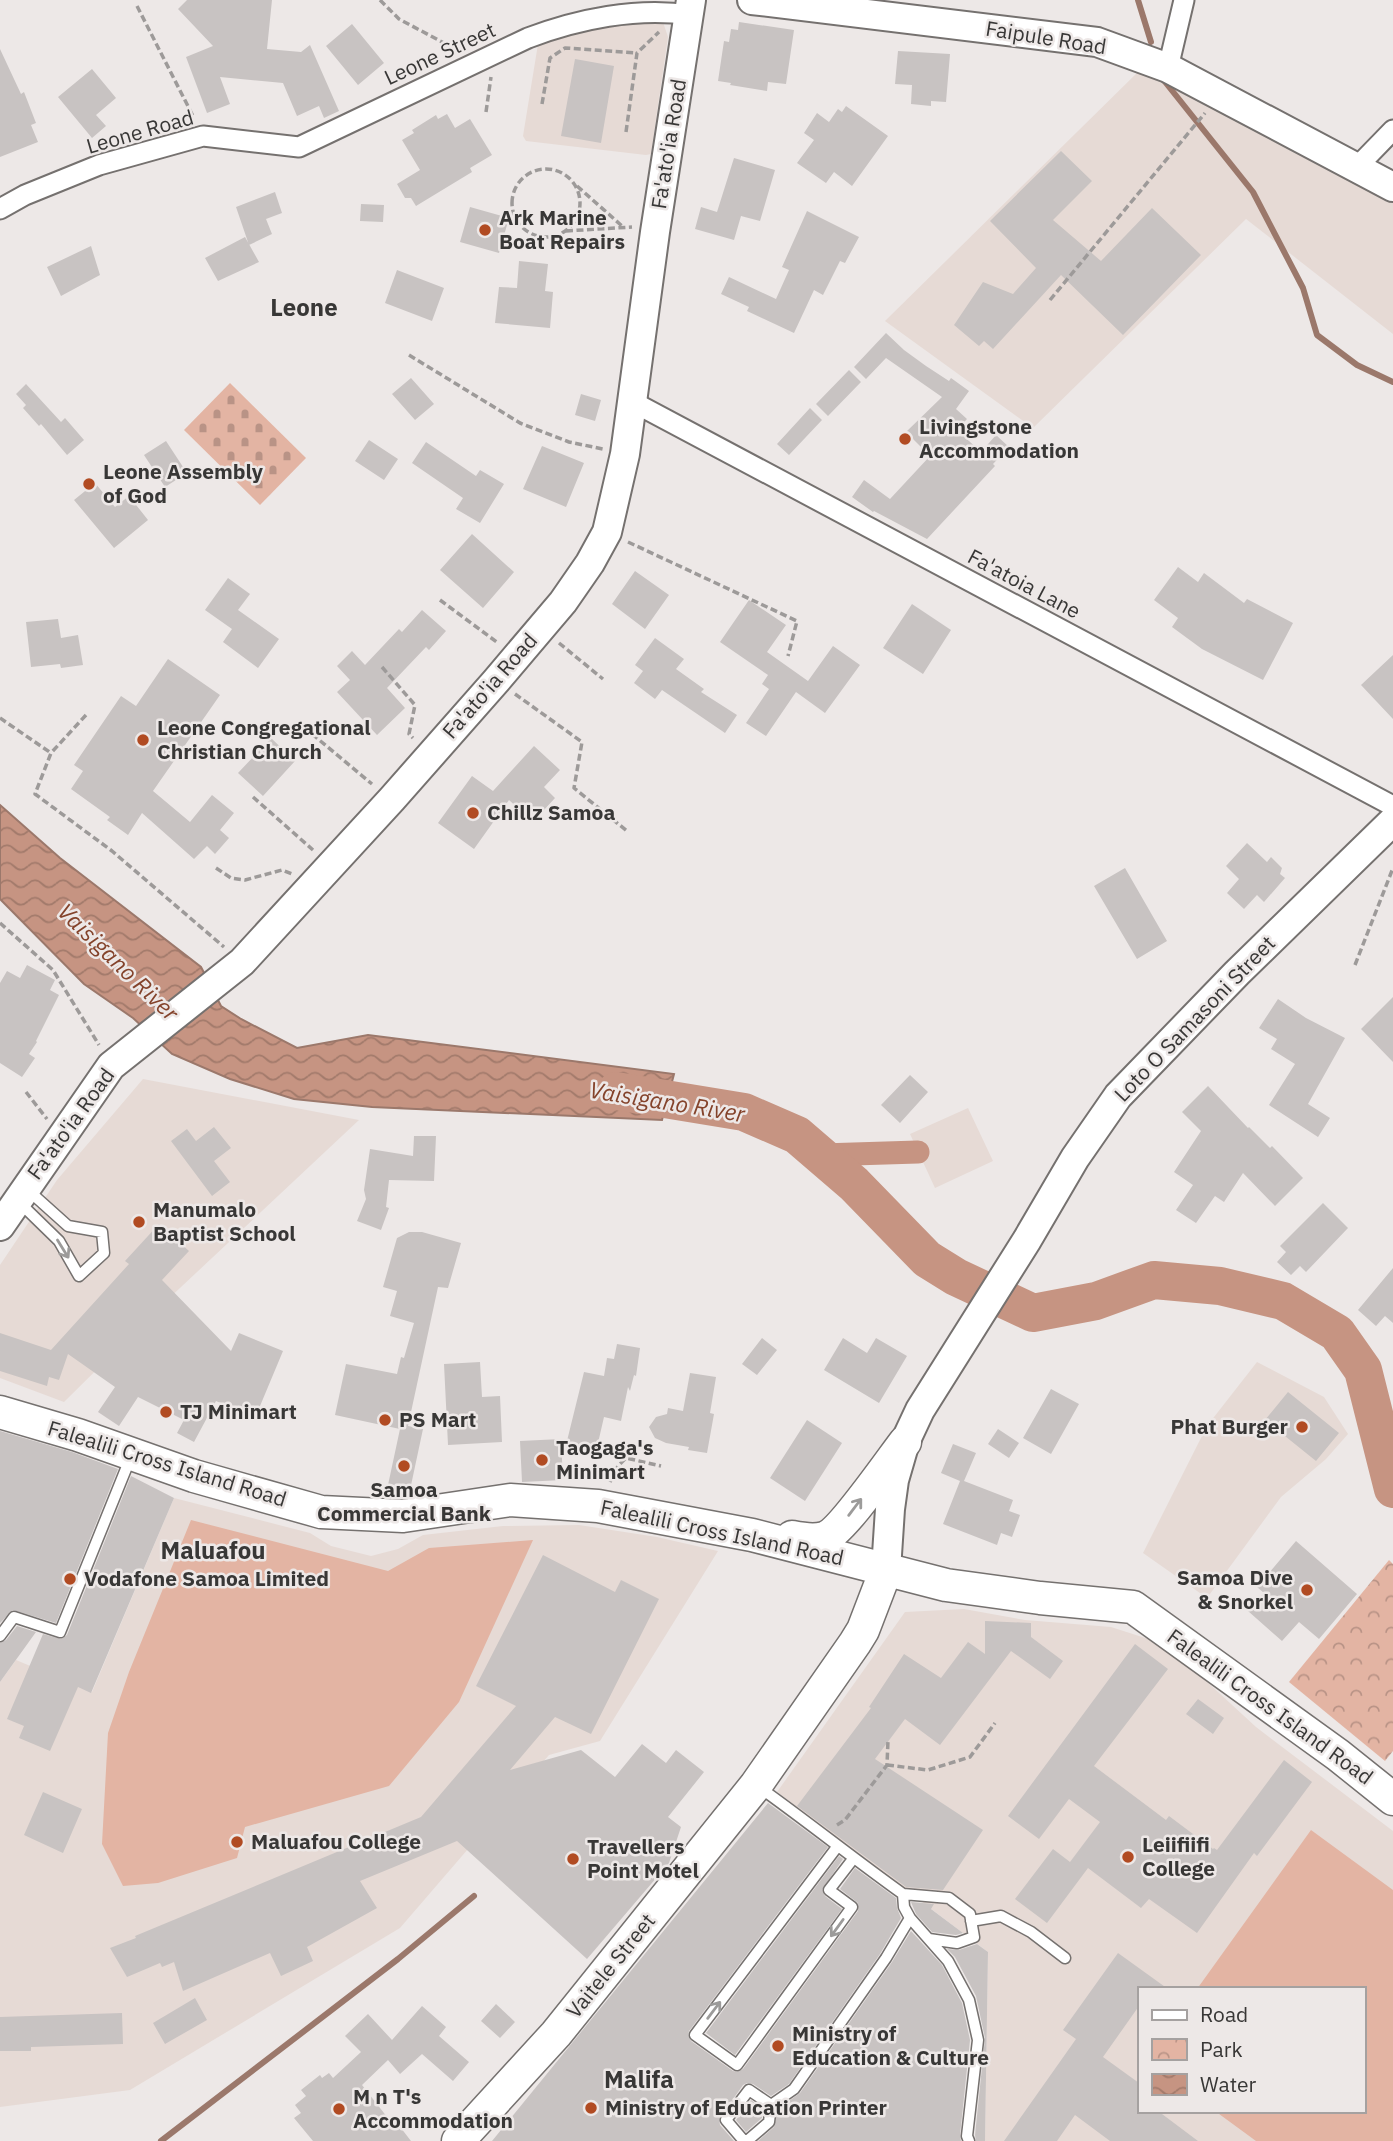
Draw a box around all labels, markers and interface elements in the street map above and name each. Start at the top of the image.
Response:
street label: Faipule Road [984,14,1109,60]
street label: Leone Street [379,15,500,91]
street label: Fa'ato'ia Road [644,77,692,211]
street label: Leone Road [83,102,197,160]
place label: Ark Marine Boat Repairs [499,203,625,255]
marker: Ark Marine Boat Repairs [477,222,493,238]
district label: Leone [270,291,338,323]
place label: Livingstone Accommodation [919,412,1079,464]
marker: Livingstone Accommodation [897,431,913,447]
place label: Leone Assembly of God [103,457,264,509]
marker: Leone Assembly of God [81,476,97,492]
street label: Fa'atoia Lane [963,542,1086,625]
street label: Fa'ato'ia Road [436,627,543,744]
place label: Leone Congregational Christian Church [157,713,371,765]
marker: Leone Congregational Christian Church [135,732,151,748]
place label: Chillz Samoa [487,798,615,826]
marker: Chillz Samoa [465,805,481,821]
water label: Vaisigano River [52,896,186,1027]
street label: Loto O Samasoni Street [1108,929,1281,1107]
street label: Fa'ato'ia Road [20,1062,120,1185]
water label: Vaisigano River [587,1074,748,1128]
place label: Manumalo Baptist School [153,1195,296,1247]
marker: Manumalo Baptist School [131,1214,147,1230]
one-way arrow [57,1239,71,1259]
place label: TJ Minimart [180,1397,297,1425]
marker: TJ Minimart [158,1404,174,1420]
place label: PS Mart [399,1405,476,1433]
marker: PS Mart [377,1412,393,1428]
place label: Phat Burger [1170,1412,1289,1440]
street label: Falealili Cross Island Road [45,1413,290,1513]
marker: Phat Burger [1294,1419,1310,1435]
place label: Taogaga's Minimart [556,1433,653,1485]
marker: Taogaga's Minimart [534,1452,550,1468]
marker: Samoa Commercial Bank [396,1458,412,1474]
place label: Samoa Commercial Bank [317,1475,492,1527]
street label: Falealili Cross Island Road [598,1493,846,1572]
one-way arrow [848,1498,863,1516]
district label: Maluafou [161,1534,265,1566]
place label: Samoa Dive & Snorkel [1177,1563,1293,1615]
place label: Vodafone Samoa Limited [84,1564,329,1592]
marker: Vodafone Samoa Limited [62,1571,78,1587]
marker: Samoa Dive & Snorkel [1299,1582,1315,1598]
street label: Falealili Cross Island Road [1162,1622,1379,1790]
place label: Maluafou College [251,1827,421,1855]
place label: Leiifiifi College [1142,1830,1215,1882]
place label: Travellers Point Motel [587,1832,699,1884]
marker: Maluafou College [229,1834,245,1850]
marker: Leiifiifi College [1120,1849,1136,1865]
marker: Travellers Point Motel [565,1851,581,1867]
street label: Vaitele Street [559,1907,661,2024]
one-way arrow [830,1918,845,1937]
legend [1138,1987,1365,2113]
text: Road [1200,2000,1248,2028]
one-way arrow [706,2001,721,2020]
place label: Ministry of Education & Culture [792,2019,989,2071]
text: Park [1200,2035,1243,2063]
marker: Ministry of Education & Culture [770,2038,786,2054]
district label: Malifa [604,2063,674,2095]
text: Water [1200,2070,1257,2098]
place label: M n T's Accommodation [353,2082,513,2134]
place label: Ministry of Education Printer [605,2093,887,2121]
marker: Ministry of Education Printer [583,2100,599,2116]
marker: M n T's Accommodation [331,2101,347,2117]

